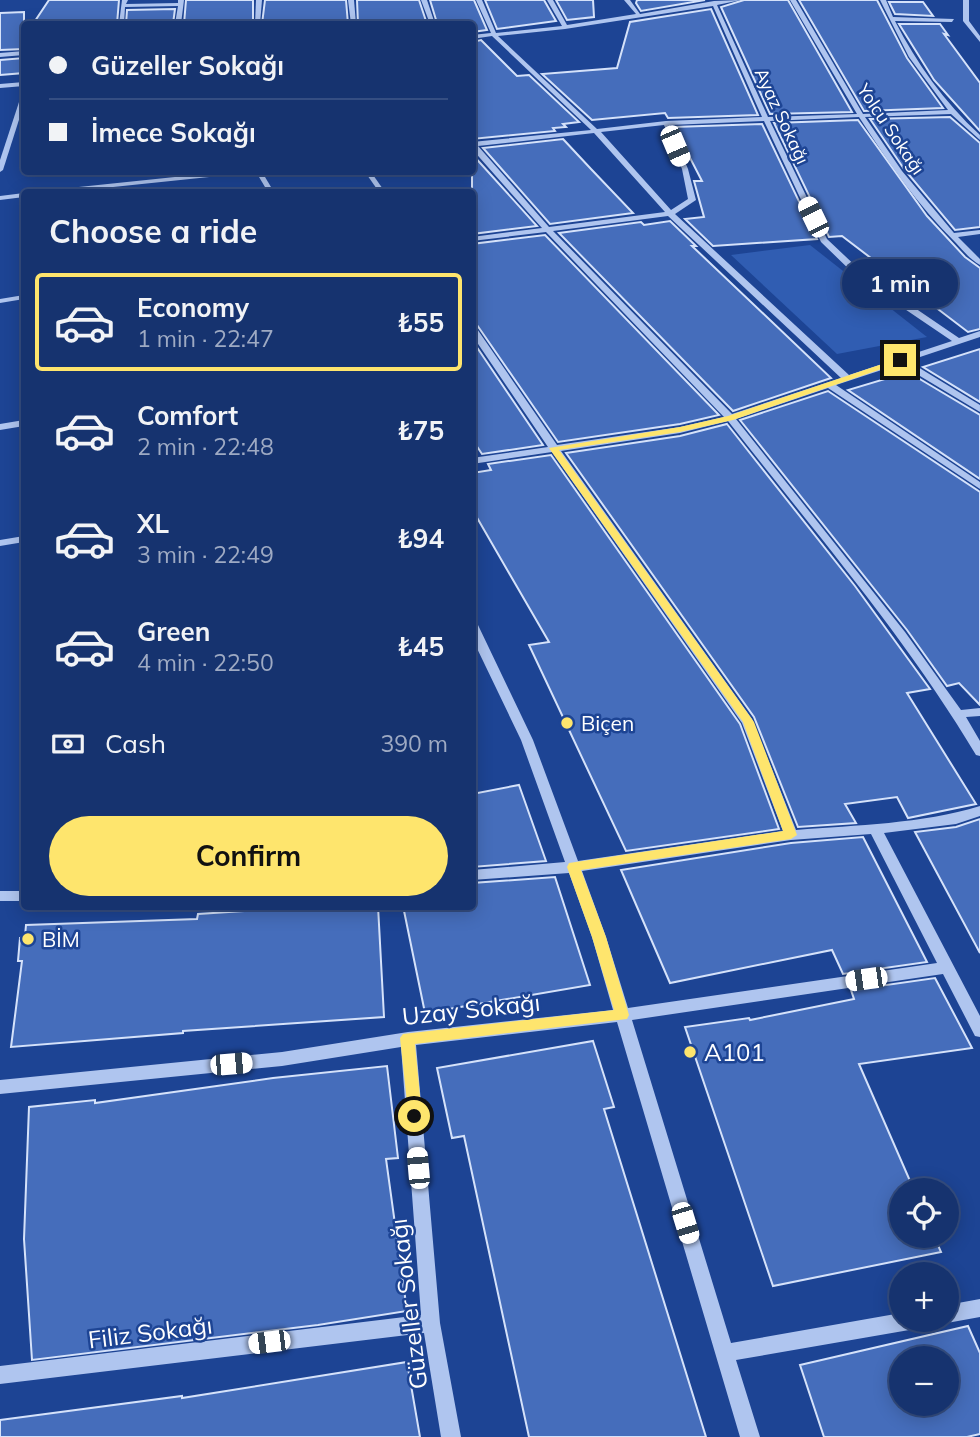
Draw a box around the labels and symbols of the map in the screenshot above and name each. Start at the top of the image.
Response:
street label: Ayaz Sokağı [750,64,814,168]
street label: Yolcu Sokağı [852,78,930,179]
car [658,123,693,169]
car [795,194,832,240]
callout: 1 min [842,258,958,308]
route end [884,344,916,376]
place label: Biçen [581,710,634,736]
marker: Biçen [559,715,575,731]
place label: BİM [42,926,80,952]
marker: BİM [20,931,36,947]
car [844,966,889,992]
street label: Uzay Sokağı [400,987,542,1031]
place label: A101 [704,1037,765,1067]
marker: A101 [682,1044,698,1060]
car [210,1052,253,1076]
route start [398,1100,430,1132]
car [406,1146,431,1190]
car [669,1200,702,1246]
street label: Güzeller Sokağı [383,1217,433,1391]
street label: Filiz Sokağı [86,1310,214,1354]
car [247,1329,292,1355]

